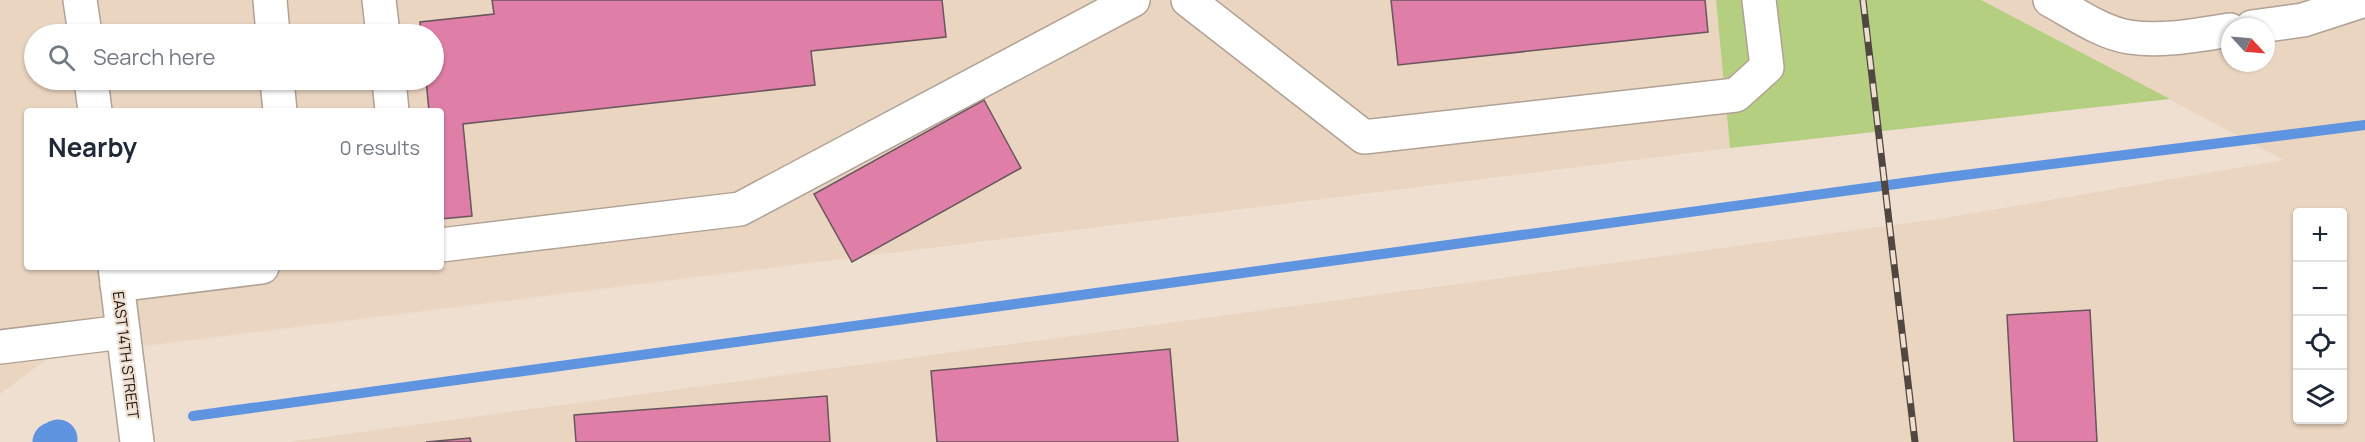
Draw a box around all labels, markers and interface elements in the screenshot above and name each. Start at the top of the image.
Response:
north arrow [2221,18,2275,72]
search box [24,24,444,90]
icon: search [45,41,78,74]
text: Search here [93,42,215,72]
text: Nearby [48,129,137,165]
text: 0 results [340,134,420,161]
map controls [2293,208,2347,424]
button: + [2293,208,2347,262]
button: − [2293,262,2347,316]
street label: EAST 14TH STREET [108,290,144,420]
button: locate [2293,316,2347,370]
button: layers [2293,370,2347,424]

